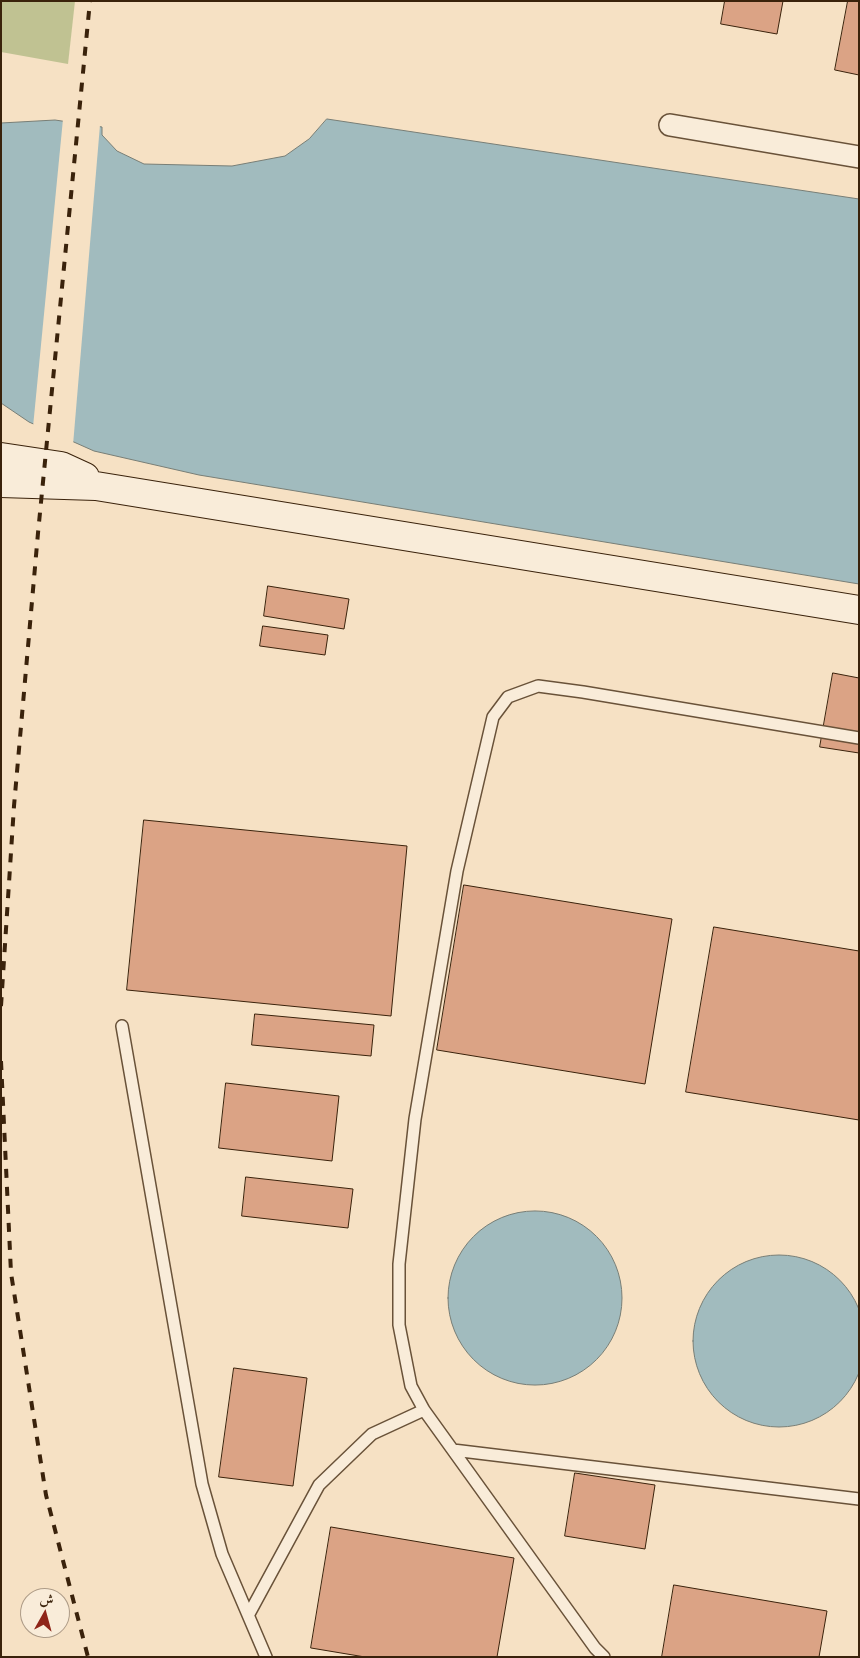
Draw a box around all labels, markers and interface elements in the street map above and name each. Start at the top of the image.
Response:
north arrow [20,1588,70,1638]
text: ش [39,1589,55,1609]

